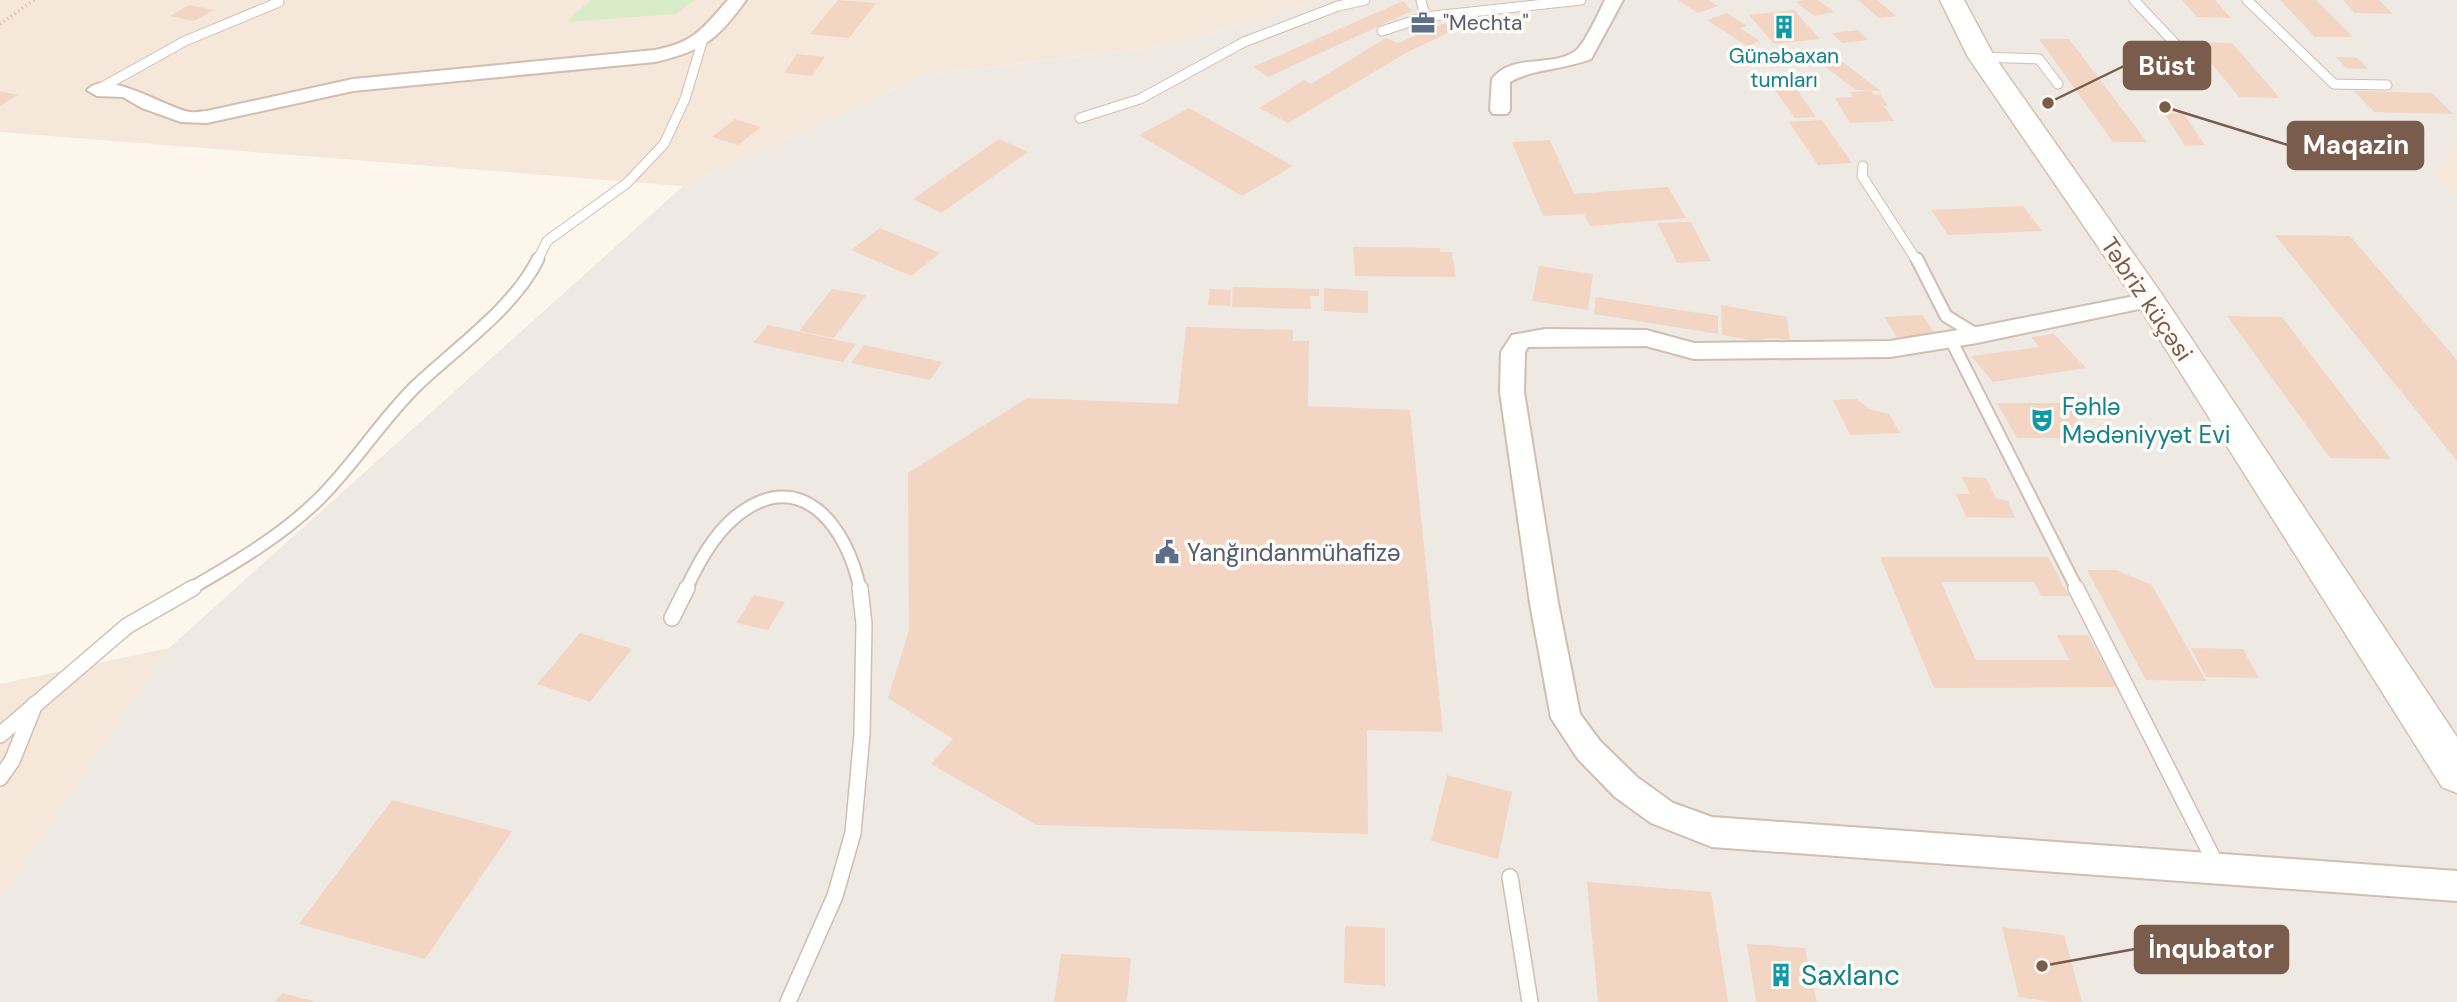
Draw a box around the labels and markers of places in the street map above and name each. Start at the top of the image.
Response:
office icon: "Mechta" [1409,9,1437,37]
place label: "Mechta" [1443,9,1529,37]
building icon: Günəbaxan tumları [1770,13,1798,41]
place label: Günəbaxan tumları [1729,42,1839,94]
callout: Büst [2124,42,2210,89]
callout: Maqazin [2288,122,2423,169]
place label: Fəhlə Mədəniyyət Evi [2062,391,2231,450]
theatre icon: Fəhlə Mədəniyyət Evi [2028,406,2056,434]
place label: Yanğındanmühafizə [1187,537,1401,568]
public building icon: Yanğındanmühafizə [1153,538,1181,566]
callout: İnqubator [2135,926,2288,973]
place label: Saxlanc [1801,957,1900,994]
building icon: Saxlanc [1767,961,1795,989]

